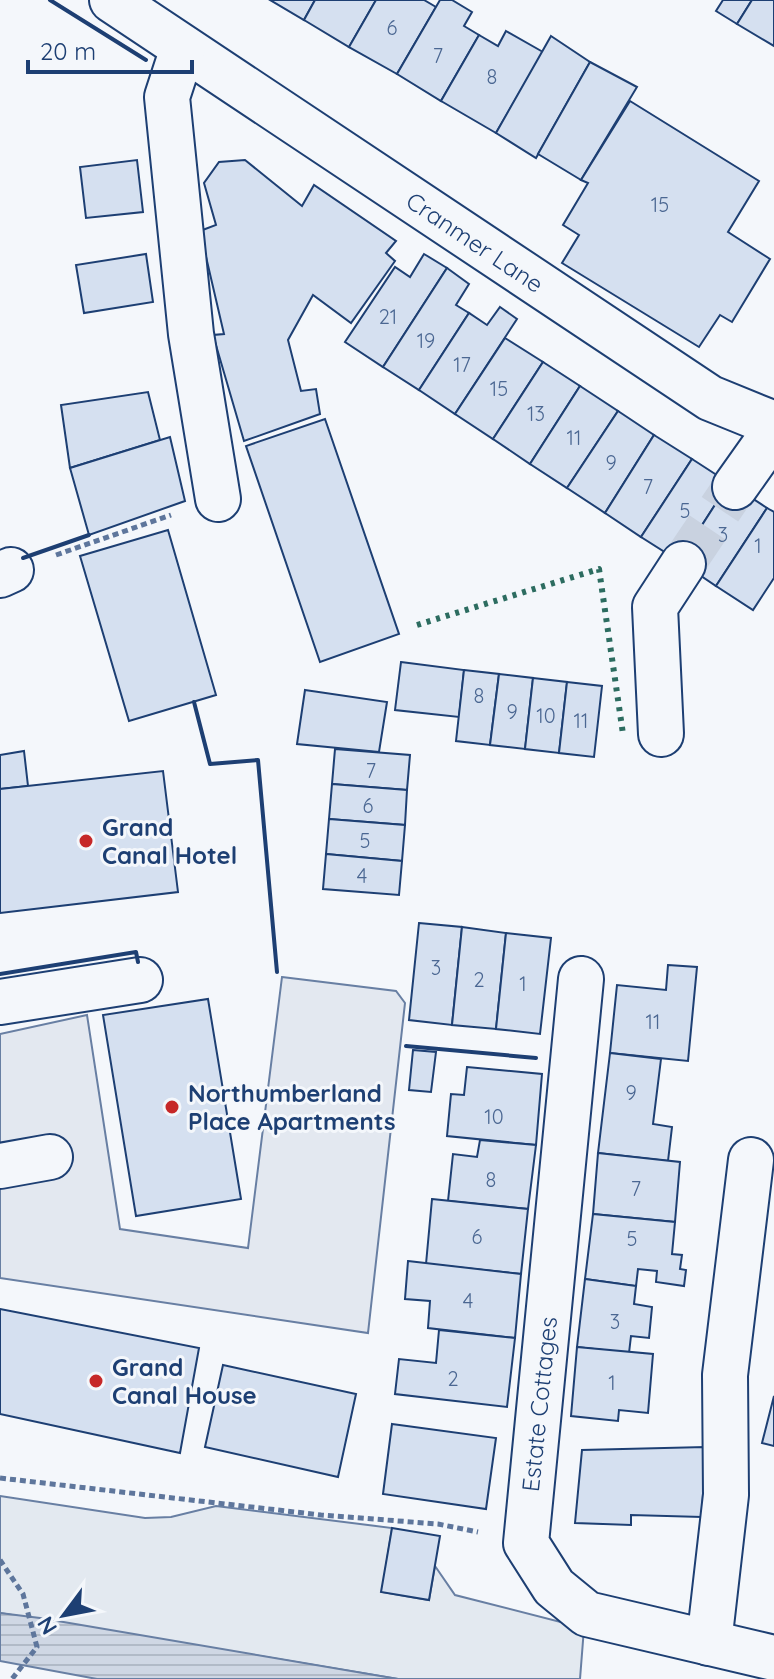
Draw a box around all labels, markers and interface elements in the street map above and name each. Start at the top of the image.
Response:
house number: 6 [387,15,398,40]
scale bar [28,24,192,74]
text: 20 m [40,36,96,66]
house number: 7 [433,43,443,68]
house number: 8 [487,64,497,89]
street label: Cranmer Lane [401,185,549,299]
house number: 15 [651,192,669,217]
house number: 21 [379,304,397,329]
house number: 19 [417,328,435,353]
house number: 17 [453,352,471,377]
house number: 15 [490,376,508,401]
house number: 13 [527,401,545,426]
house number: 11 [567,425,581,450]
house number: 9 [605,450,617,475]
house number: 7 [643,474,653,499]
house number: 5 [680,498,690,523]
house number: 3 [718,522,728,547]
house number: 1 [754,533,762,558]
house number: 8 [474,683,484,708]
house number: 9 [506,699,518,724]
house number: 10 [536,703,556,728]
house number: 11 [574,708,588,733]
house number: 7 [366,758,376,783]
house number: 6 [363,793,374,818]
place label: Grand Canal Hotel [102,812,237,870]
house number: 5 [360,828,370,853]
marker: Grand Canal Hotel [77,832,95,850]
house number: 4 [357,863,367,888]
house number: 3 [431,955,441,980]
house number: 2 [473,967,485,992]
house number: 1 [519,971,527,996]
house number: 11 [646,1009,660,1034]
place label: Northumberland Place Apartments [188,1078,396,1136]
house number: 9 [625,1080,637,1105]
marker: Northumberland Place Apartments [163,1098,181,1116]
house number: 10 [484,1104,504,1129]
house number: 8 [486,1167,496,1192]
house number: 7 [631,1176,641,1201]
house number: 6 [472,1224,483,1249]
house number: 5 [627,1226,637,1251]
house number: 4 [463,1288,473,1313]
house number: 3 [610,1309,620,1334]
street label: Estate Cottages [515,1315,563,1493]
place label: Grand Canal House [112,1352,257,1410]
house number: 2 [447,1366,459,1391]
house number: 1 [608,1370,616,1395]
marker: Grand Canal House [87,1372,105,1390]
north arrow [24,1575,104,1655]
text: N [31,1611,63,1640]

